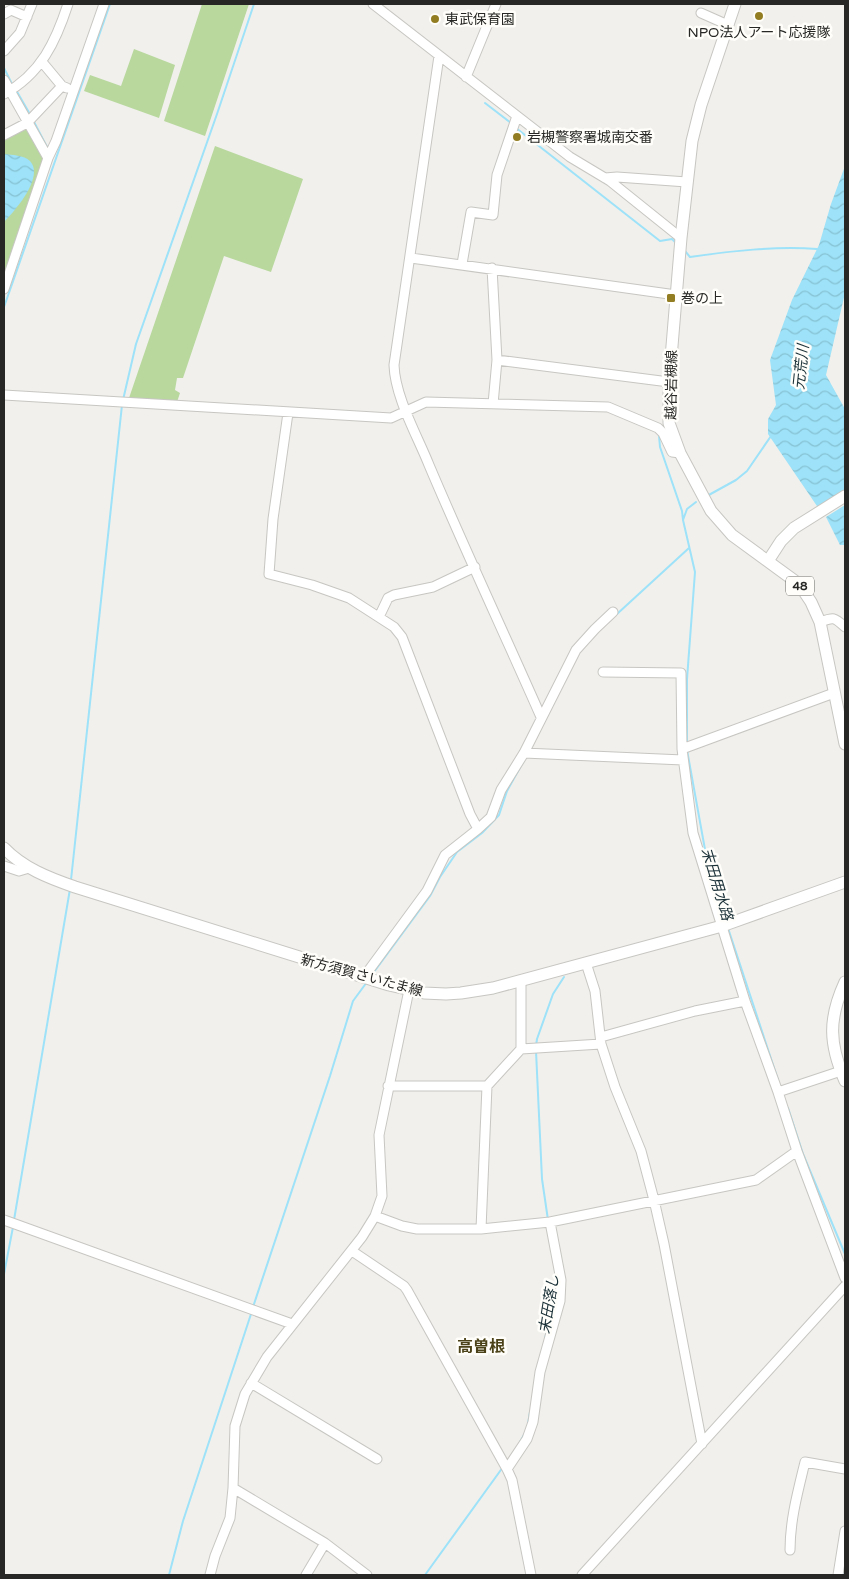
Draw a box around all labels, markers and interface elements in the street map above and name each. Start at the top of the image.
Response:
marker: NPO法人アート応援隊 [753,10,765,22]
place label: 東武保育園 [445,11,515,28]
marker: 東武保育園 [429,13,441,25]
place label: NPO法人アート応援隊 [687,24,831,41]
place label: 岩槻警察署城南交番 [527,129,653,146]
marker: 岩槻警察署城南交番 [511,131,523,143]
place label: 巻の上 [681,290,723,307]
marker: 巻の上 [665,292,677,304]
water label: 元荒川 [790,342,813,390]
street label: 越谷岩槻線 [662,350,681,420]
road number: 48 [786,576,814,596]
water label: 末田用水路 [697,845,737,924]
street label: 新方須賀さいたま線 [299,951,425,1000]
water label: 末田落し [535,1273,563,1335]
district label: 高曽根 [457,1337,505,1357]

